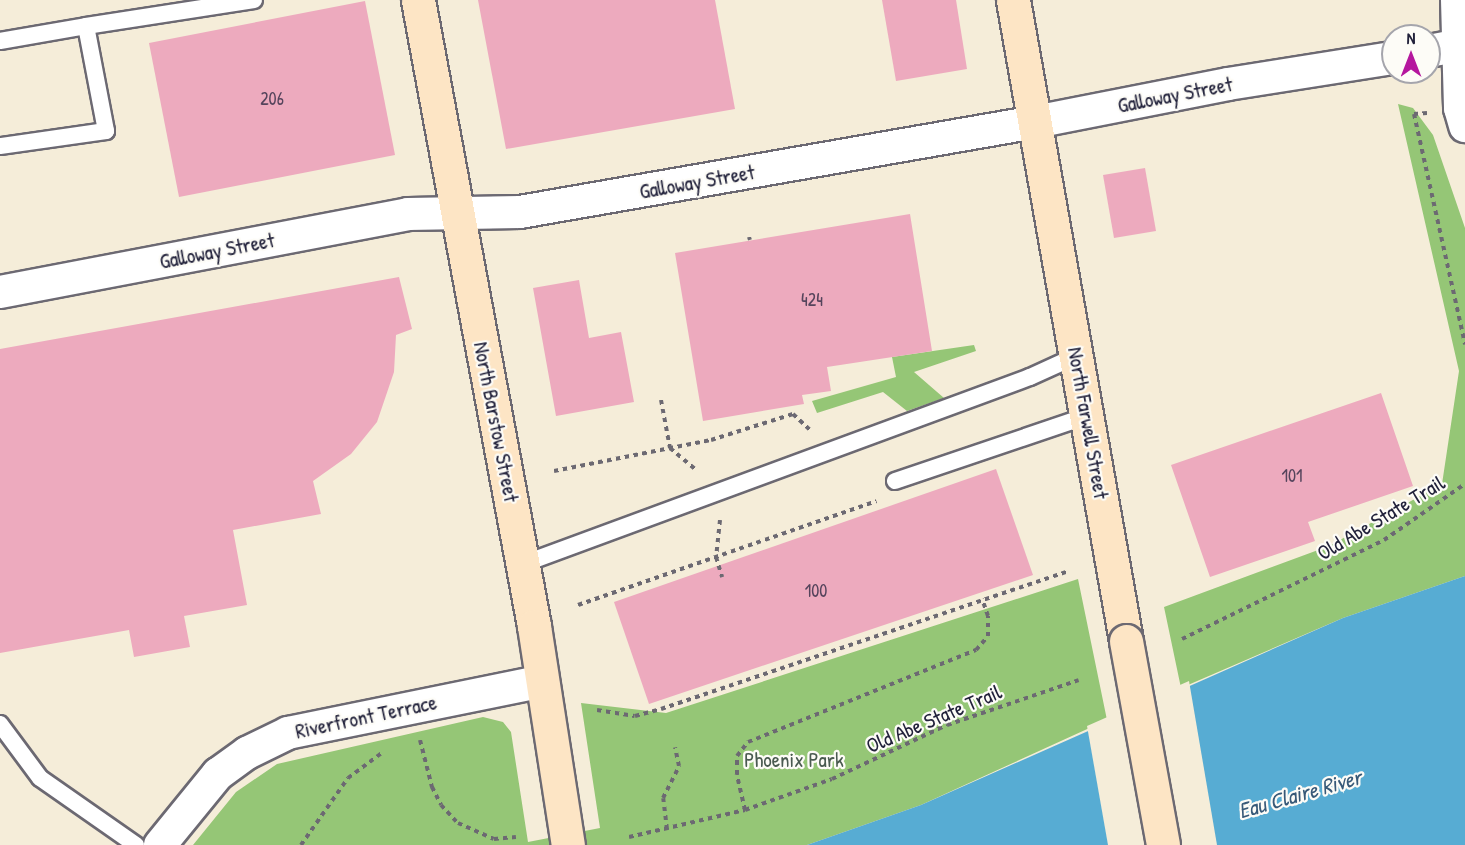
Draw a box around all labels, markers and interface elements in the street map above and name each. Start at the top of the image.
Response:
north arrow [1381,24,1441,84]
text: N [1407,27,1415,49]
street label: Galloway Street [1115,72,1235,118]
house number: 206 [260,88,284,110]
street label: Galloway Street [638,159,756,205]
street label: Galloway Street [157,228,277,274]
house number: 424 [801,289,823,311]
street label: North Barstow Street [468,340,524,504]
street label: North Farwell Street [1062,345,1114,501]
house number: 101 [1281,465,1303,487]
street label: Old Abe State Trail [1313,470,1449,566]
house number: 100 [805,580,827,602]
street label: Old Abe State Trail [863,679,1005,759]
street label: Riverfront Terrace [293,690,439,744]
park label: Phoenix Park [744,747,844,773]
water label: Eau Claire River [1235,764,1365,824]

